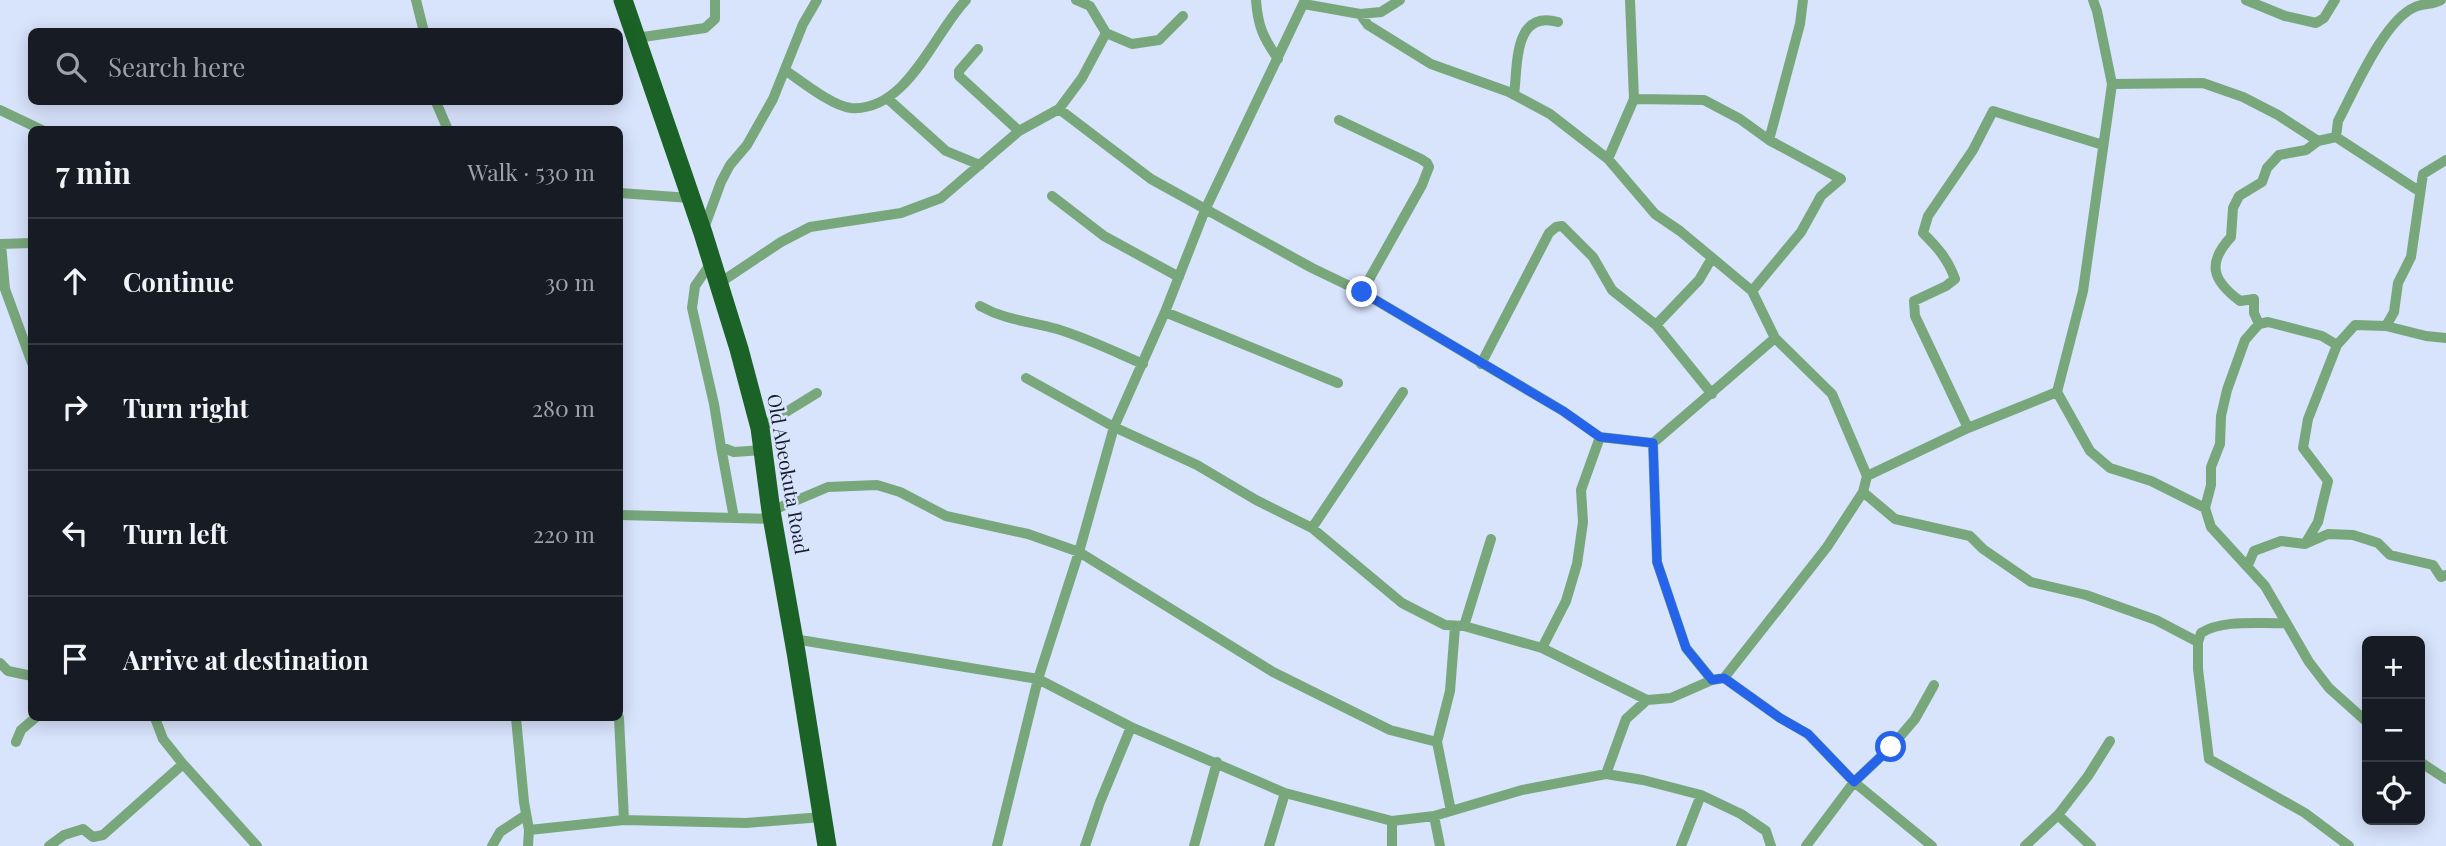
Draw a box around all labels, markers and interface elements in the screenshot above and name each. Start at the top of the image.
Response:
search box [28,28,623,105]
icon: search [52,48,90,86]
text: Search here [108,49,245,84]
text: 7 min [56,152,131,192]
text: Walk · 530 m [468,156,595,187]
icon: ahead [56,262,94,300]
text: Continue [123,264,234,299]
text: 30 m [545,266,595,297]
route end [1346,276,1377,307]
icon: right [56,388,94,426]
text: Turn right [123,390,249,425]
text: 280 m [532,392,595,423]
street label: Old Abeokuta Road [762,392,816,556]
icon: left [56,514,94,552]
text: Turn left [123,516,228,551]
text: 220 m [533,518,595,549]
map controls [2362,636,2425,825]
button: + [2362,636,2425,699]
icon: arrive [56,640,94,678]
text: Arrive at destination [123,642,369,677]
button: − [2362,699,2425,762]
route start [1875,731,1906,762]
button: locate [2362,762,2425,825]

